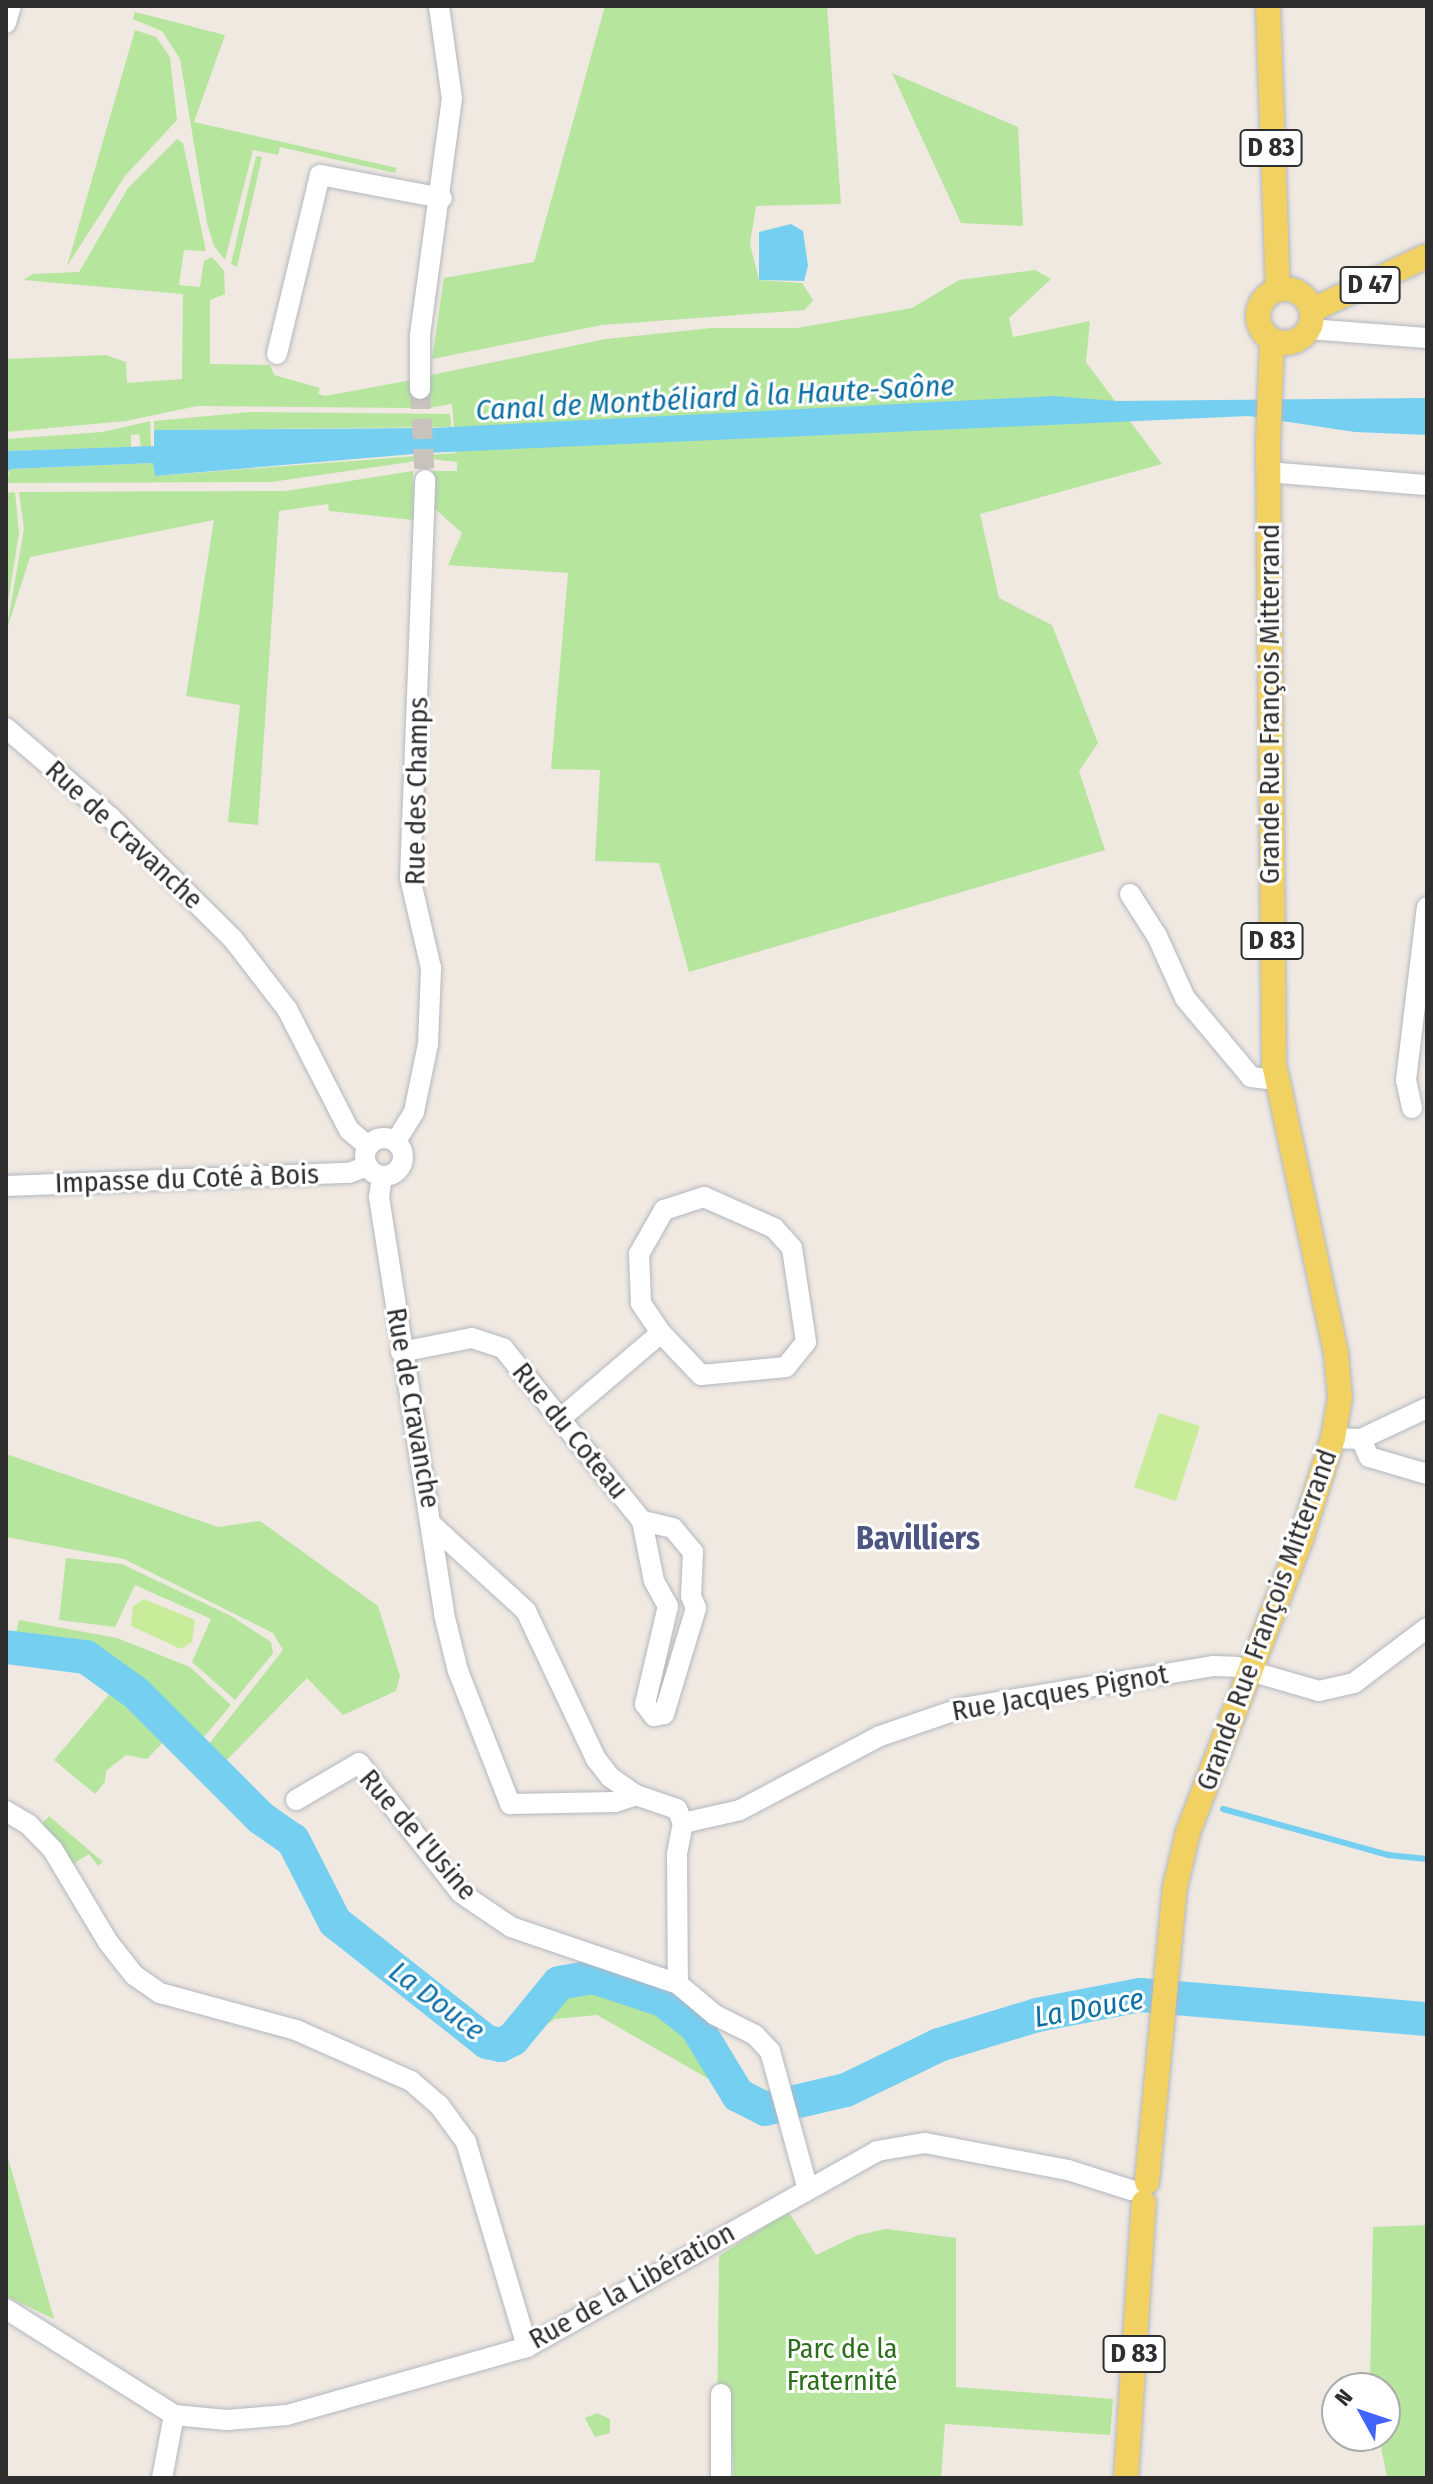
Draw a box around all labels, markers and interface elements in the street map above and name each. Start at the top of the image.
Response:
road number: D 83 [1239,126,1303,170]
road number: D 47 [1338,263,1402,307]
water label: Canal de Montbéliard à la Haute-Saône [475,367,955,429]
street label: Grande Rue François Mitterrand [1253,524,1287,884]
street label: Rue des Champs [399,696,435,886]
street label: Rue de Cravanche [38,754,210,916]
road number: D 83 [1240,919,1304,963]
street label: Impasse du Coté à Bois [54,1158,320,1200]
street label: Rue de Cravanche [379,1305,447,1511]
street label: Rue du Coteau [505,1356,635,1506]
street label: Grande Rue François Mitterrand [1190,1445,1344,1795]
district label: Bavilliers [856,1519,980,1557]
street label: Rue Jacques Pignot [949,1657,1171,1729]
street label: Rue de l'Usine [352,1763,484,1907]
water label: La Douce [382,1953,492,2049]
water label: La Douce [1032,1981,1146,2035]
street label: Rue de la Libération [523,2216,741,2356]
park label: Parc de la Fraternité [787,2332,897,2398]
road number: D 83 [1102,2332,1166,2376]
north arrow [1321,2372,1401,2452]
text: N [1329,2384,1358,2411]

